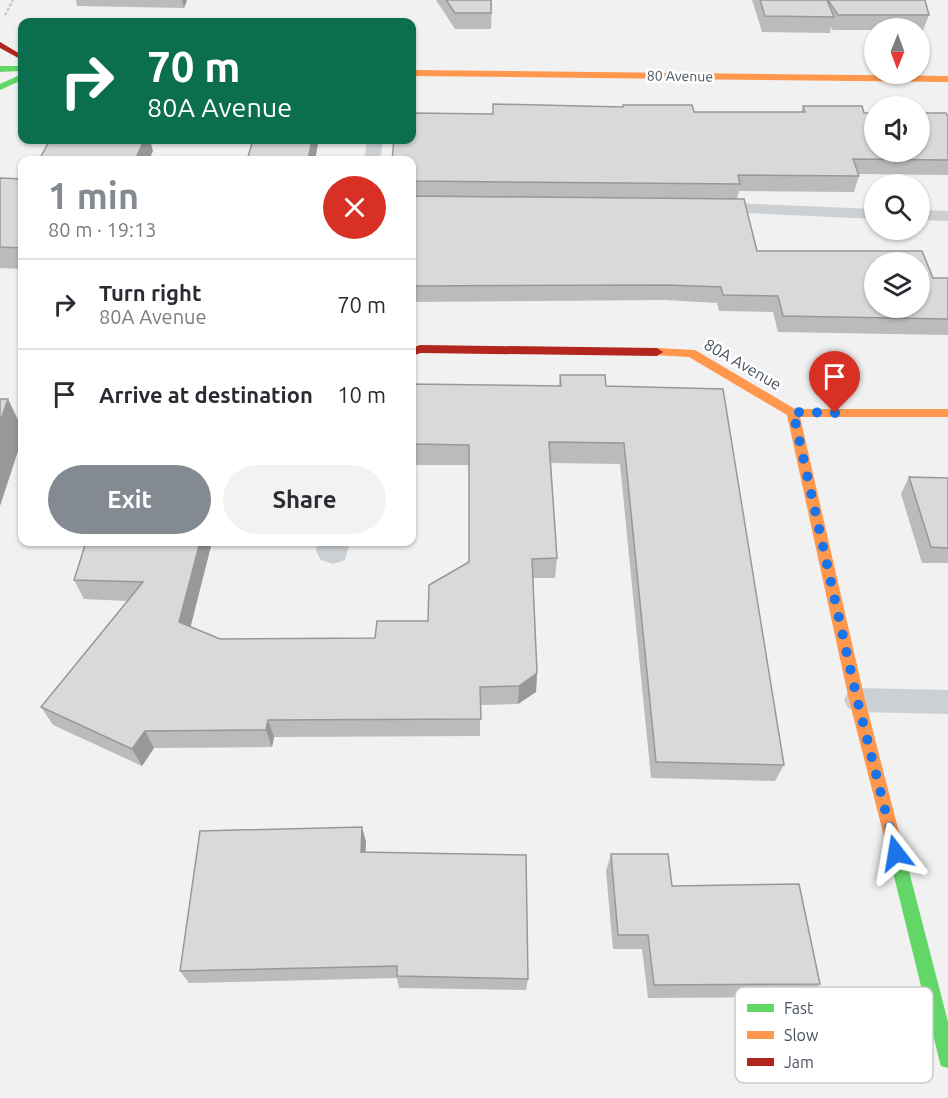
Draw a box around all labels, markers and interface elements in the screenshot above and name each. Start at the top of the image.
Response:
north arrow [864,18,930,84]
map controls [864,18,930,318]
icon: right [48,42,126,120]
text: 70 m [147,43,241,90]
street label: 80 Avenue [647,67,713,85]
text: 80A Avenue [147,92,292,122]
button: sound [864,96,930,162]
button: search [864,174,930,240]
text: 1 min [48,175,139,216]
button: close [323,176,386,239]
text: 80 m · 19:13 [48,218,157,241]
button: layers [864,252,930,318]
text: Turn right [99,280,201,305]
icon: right [48,288,81,321]
text: 70 m [337,292,386,317]
text: 80A Avenue [99,305,207,328]
street label: 80A Avenue [701,335,785,393]
pin [809,351,860,413]
icon: arrive [818,360,851,393]
icon: arrive [48,378,81,411]
text: Arrive at destination [99,382,313,407]
text: 10 m [337,382,386,407]
button: Exit [48,465,211,534]
button: Share [223,465,386,534]
position arrow [864,821,928,885]
legend [735,987,933,1083]
text: Fast [784,999,814,1017]
text: Slow [784,1026,819,1044]
text: Jam [784,1053,814,1071]

